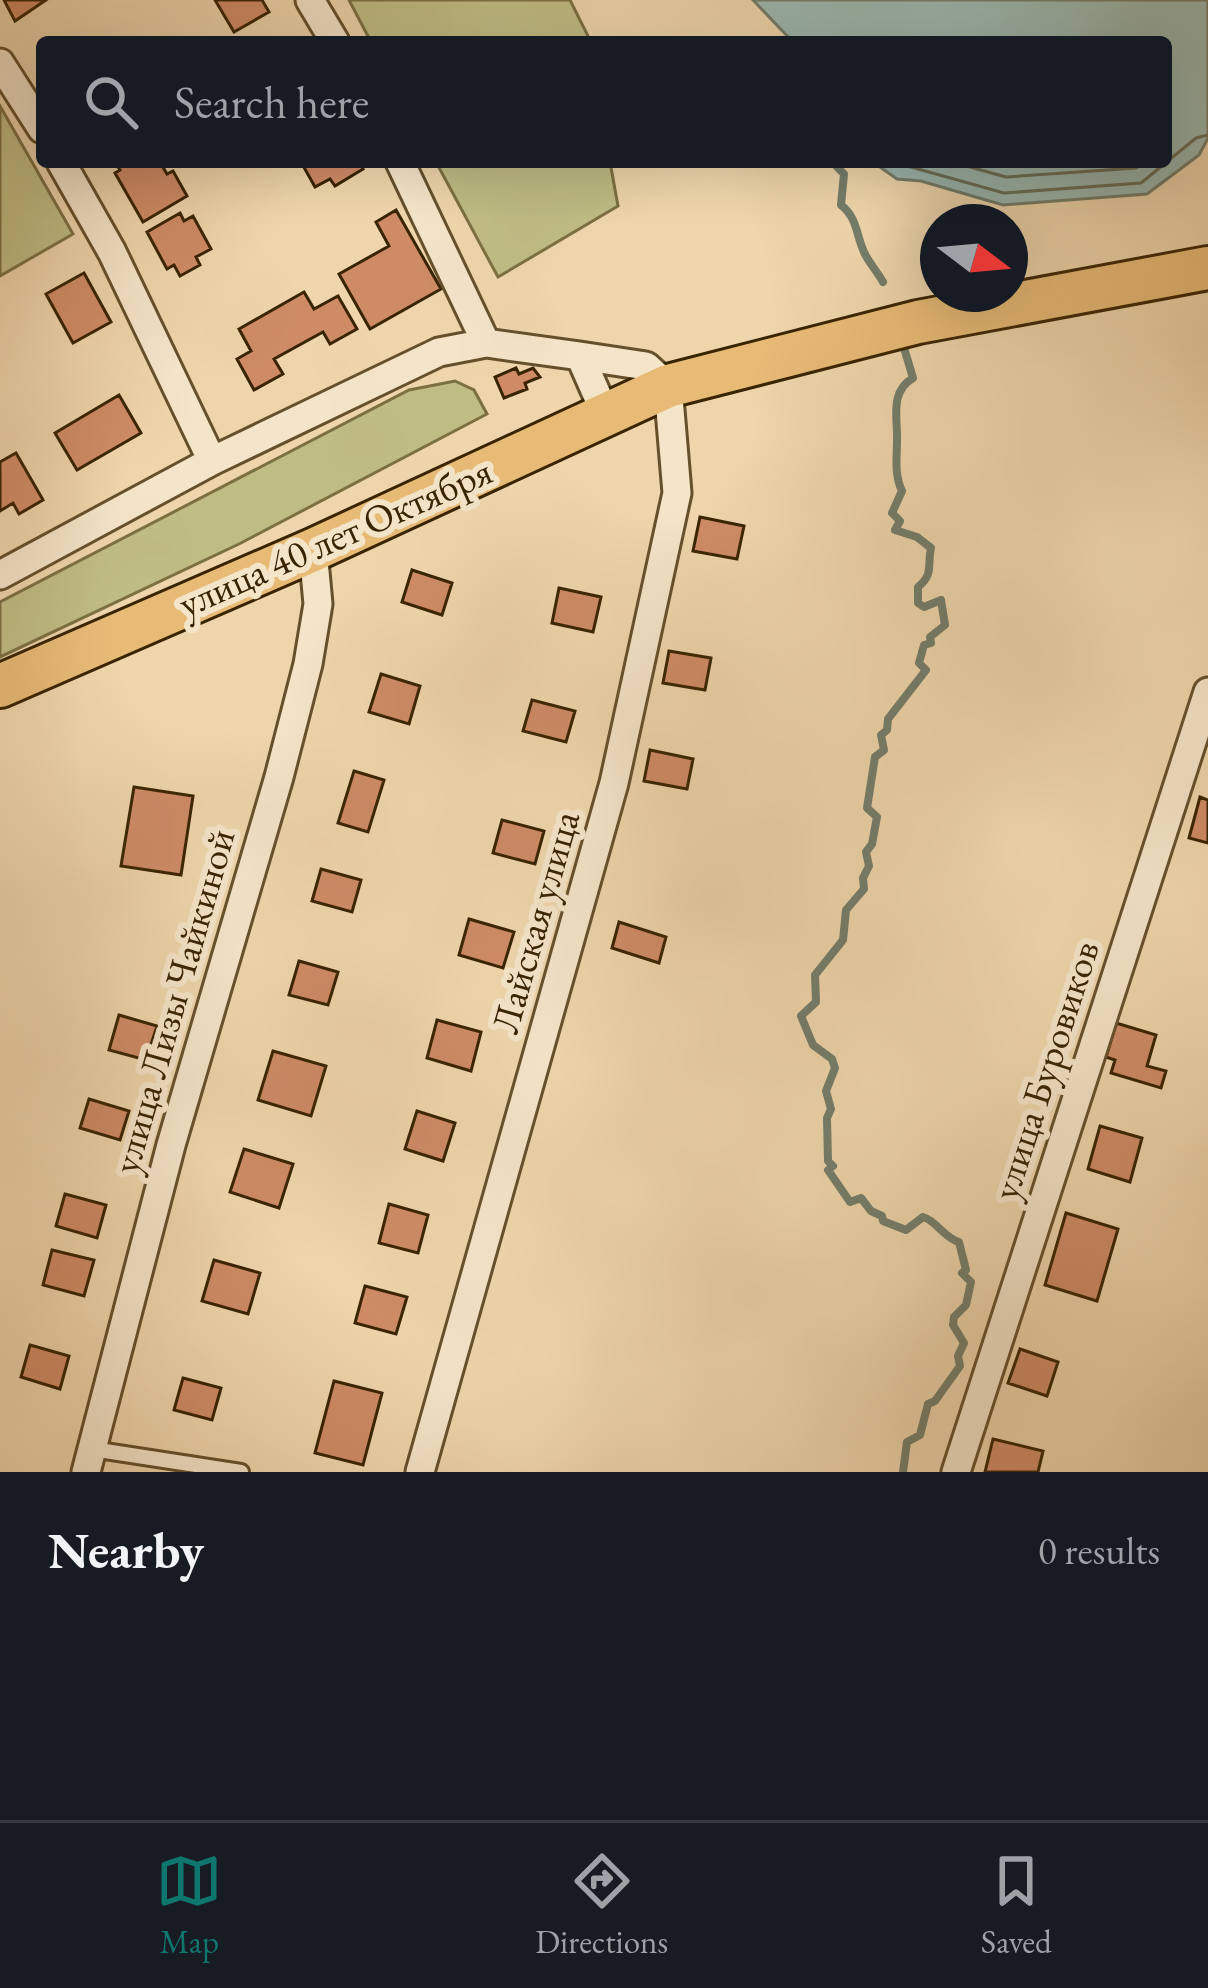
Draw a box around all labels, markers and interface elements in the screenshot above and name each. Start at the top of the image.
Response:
search box [36,36,1172,168]
icon: search [78,69,144,135]
text: Search here [174,73,369,131]
north arrow [920,204,1028,312]
street label: улица 40 лет Октября [170,445,500,629]
street label: Лайская улица [479,804,591,1039]
street label: улица Лизы Чайкиной [99,823,247,1179]
street label: улица Буровиков [979,934,1111,1206]
text: Nearby [48,1517,204,1583]
text: 0 results [1038,1525,1160,1576]
tab: Map [156,1848,222,1963]
tab: Directions [535,1848,668,1963]
tab: Saved [981,1848,1052,1963]

